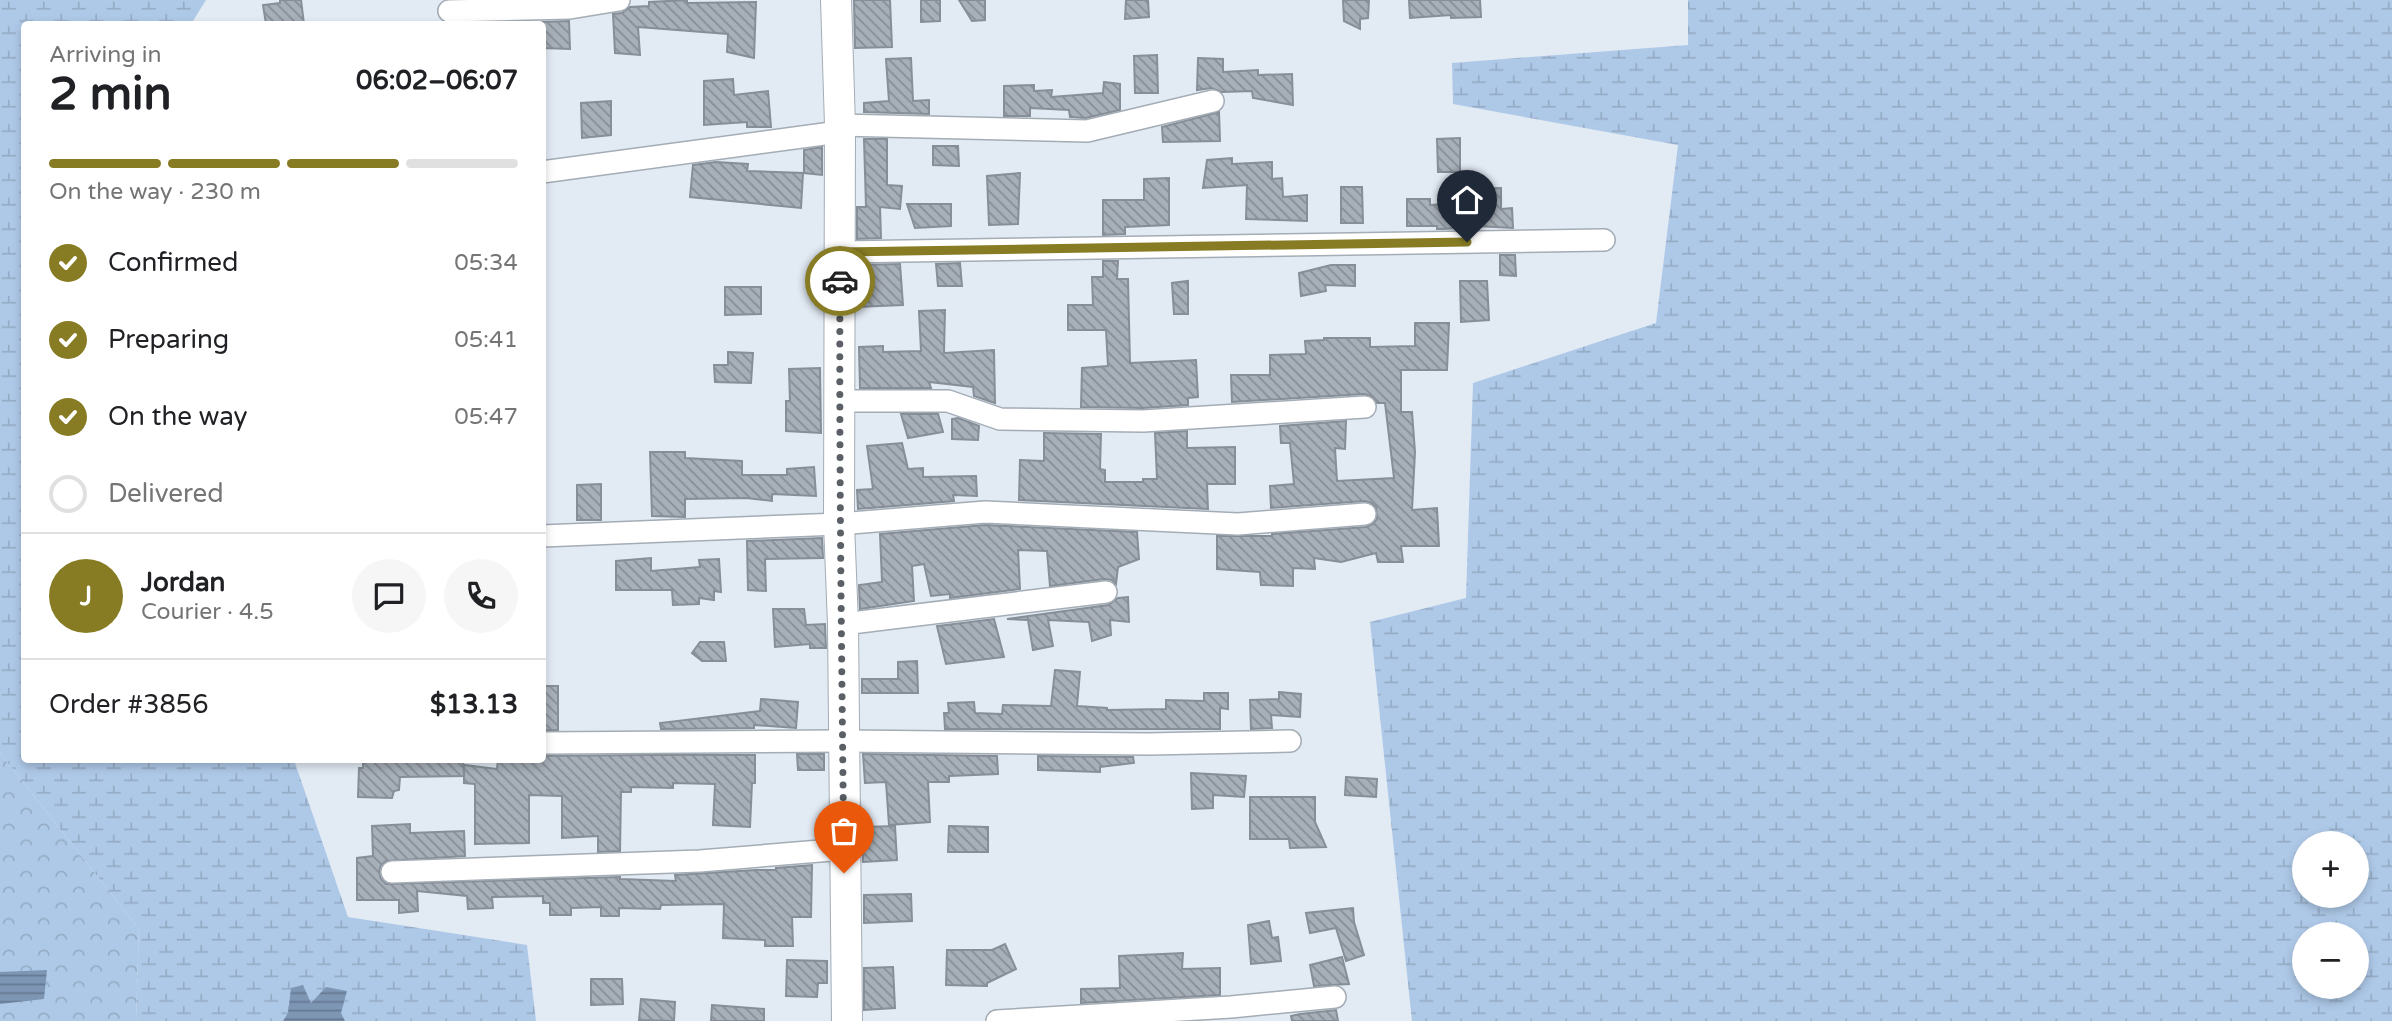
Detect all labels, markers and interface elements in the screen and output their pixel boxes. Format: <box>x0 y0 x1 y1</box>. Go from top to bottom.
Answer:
text: Arriving in <box>49 41 162 69</box>
text: 06:02–06:07 <box>356 65 518 96</box>
text: 2 min <box>49 67 172 122</box>
pin <box>1437 170 1497 242</box>
text: On the way · 230 m <box>49 178 261 206</box>
icon: home <box>1448 181 1486 219</box>
icon: check <box>49 244 87 282</box>
courier <box>805 246 875 316</box>
text: Confirmed <box>108 247 238 278</box>
text: 05:34 <box>454 249 518 277</box>
icon: car <box>821 262 859 300</box>
icon: check <box>49 321 87 359</box>
text: Preparing <box>108 324 229 355</box>
text: 05:41 <box>454 326 518 354</box>
icon: check <box>49 398 87 436</box>
text: On the way <box>108 401 248 432</box>
text: 05:47 <box>454 403 518 431</box>
text: Delivered <box>108 478 224 509</box>
button: chat <box>352 559 426 633</box>
button: phone <box>444 559 518 633</box>
text: Jordan <box>141 567 225 598</box>
text: J <box>80 581 92 612</box>
text: Courier · 4.5 <box>141 598 274 626</box>
text: Order #3856 <box>49 689 209 720</box>
text: $13.13 <box>430 689 518 720</box>
pin <box>814 801 874 873</box>
icon: bag <box>825 812 863 850</box>
map controls <box>2292 831 2369 999</box>
button: + <box>2292 831 2369 908</box>
button: − <box>2292 922 2369 999</box>

